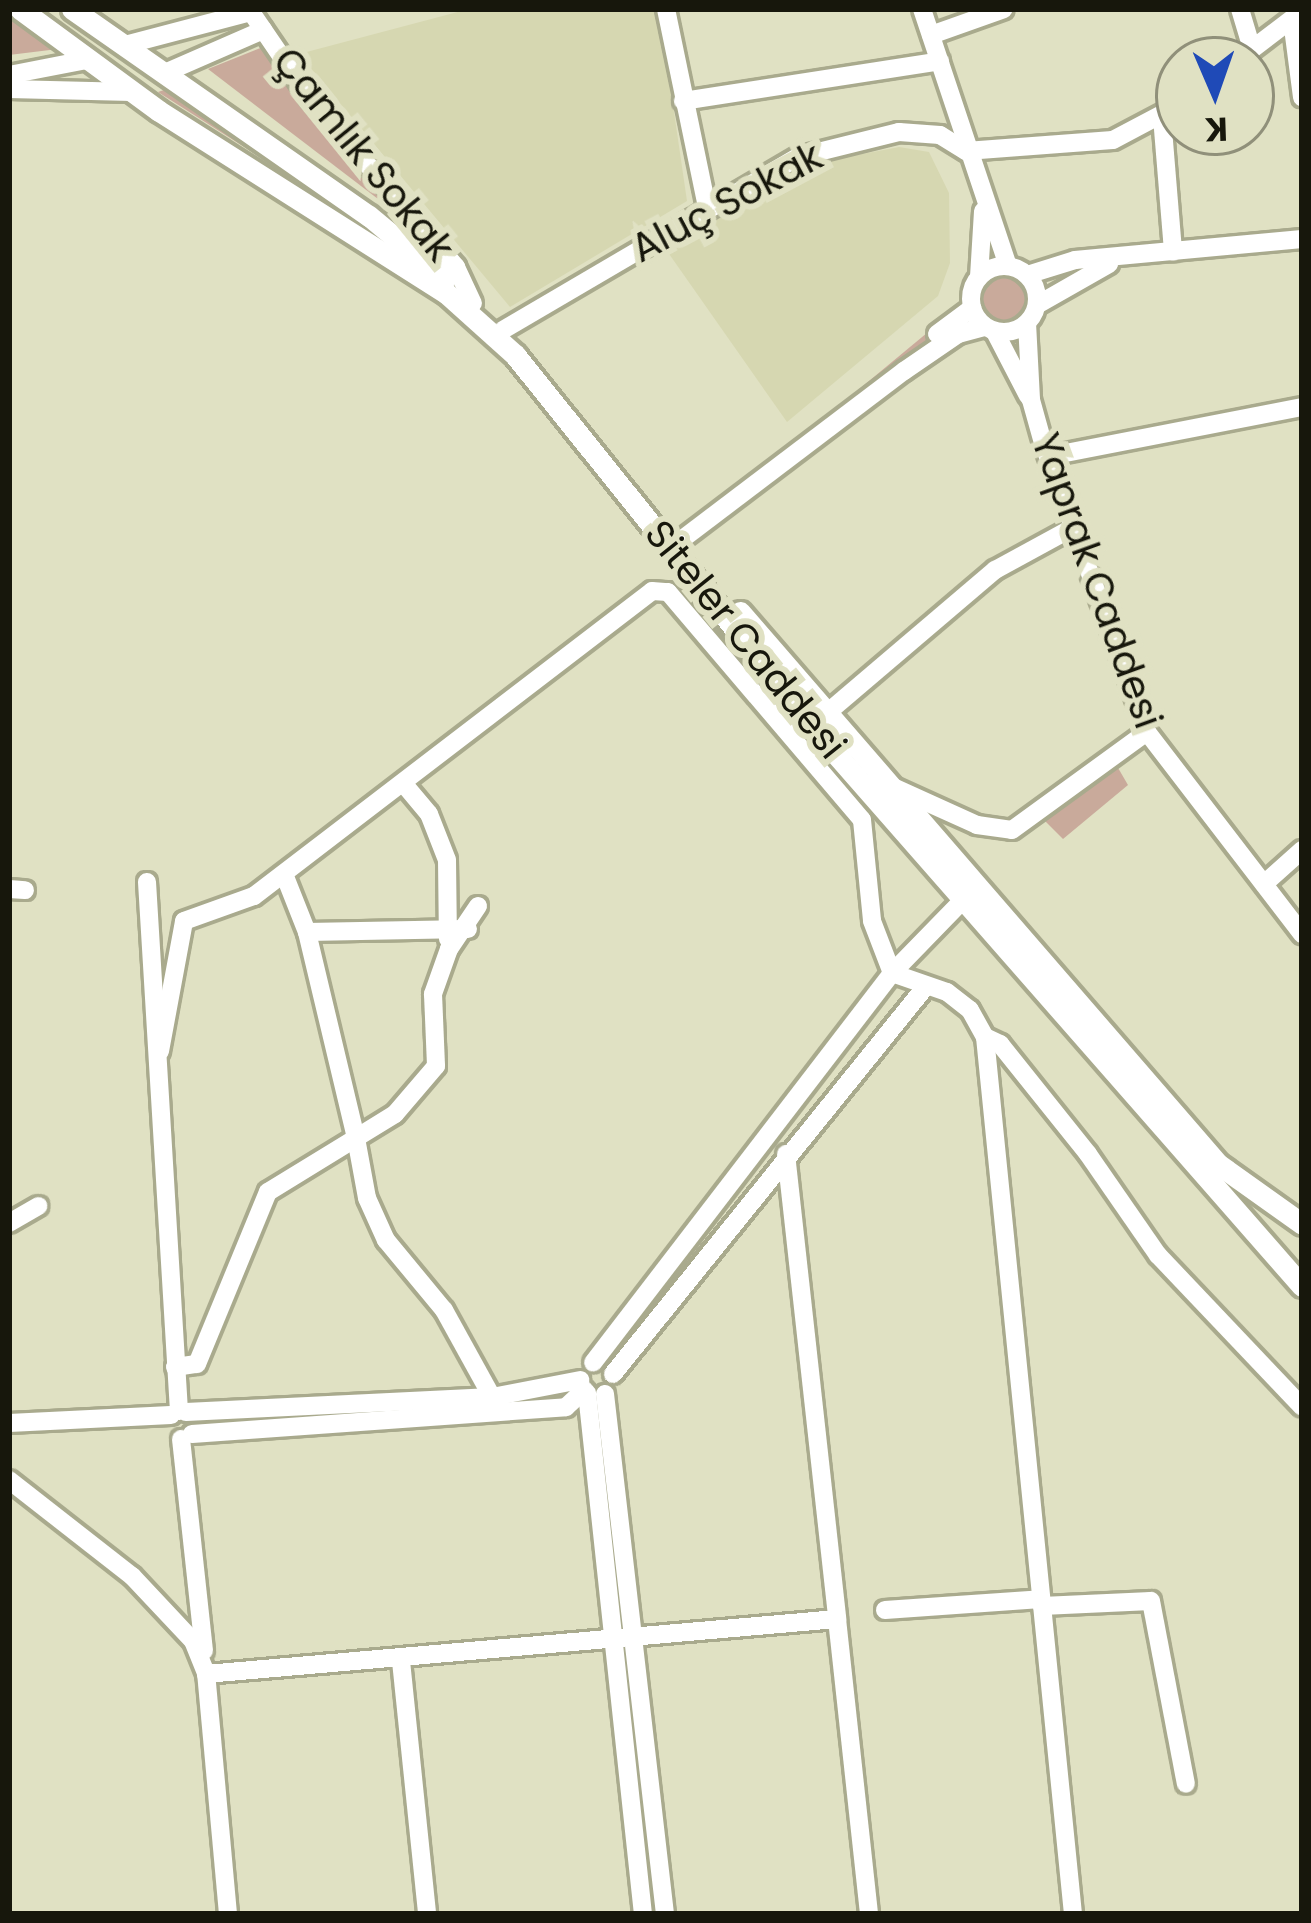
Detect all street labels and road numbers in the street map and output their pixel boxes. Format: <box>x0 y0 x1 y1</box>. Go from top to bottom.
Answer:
street label: Çamlık Sokak <box>263 39 463 271</box>
street label: Aluç Sokak <box>624 133 830 273</box>
street label: Yaprak Caddesi <box>1021 427 1171 735</box>
street label: Siteler Caddesi <box>635 511 855 769</box>

